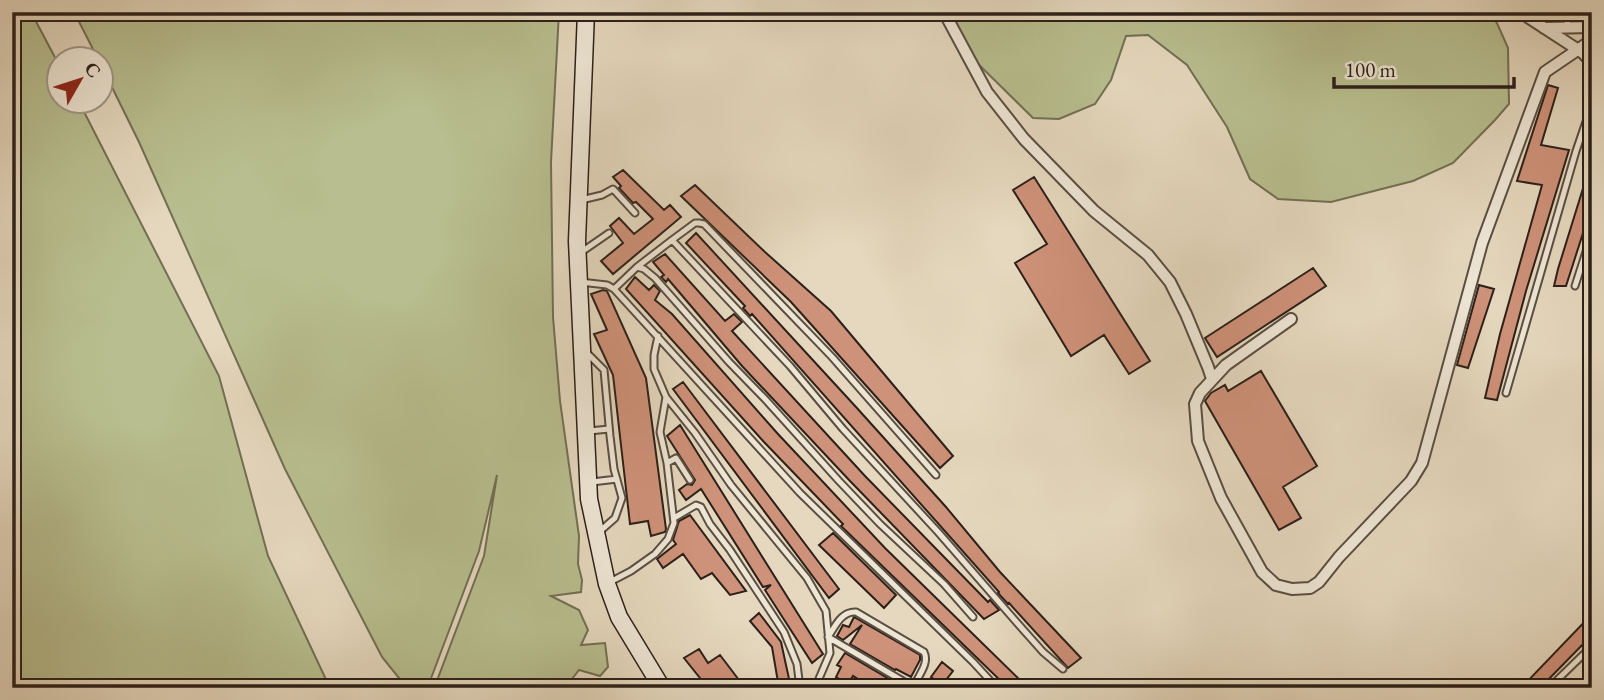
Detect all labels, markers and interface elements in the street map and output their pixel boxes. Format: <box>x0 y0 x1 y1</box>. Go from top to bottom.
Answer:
north arrow <box>46 46 116 116</box>
scale bar <box>1334 46 1515 90</box>
text: 100 m <box>1345 56 1396 83</box>
text: С <box>79 57 107 83</box>

